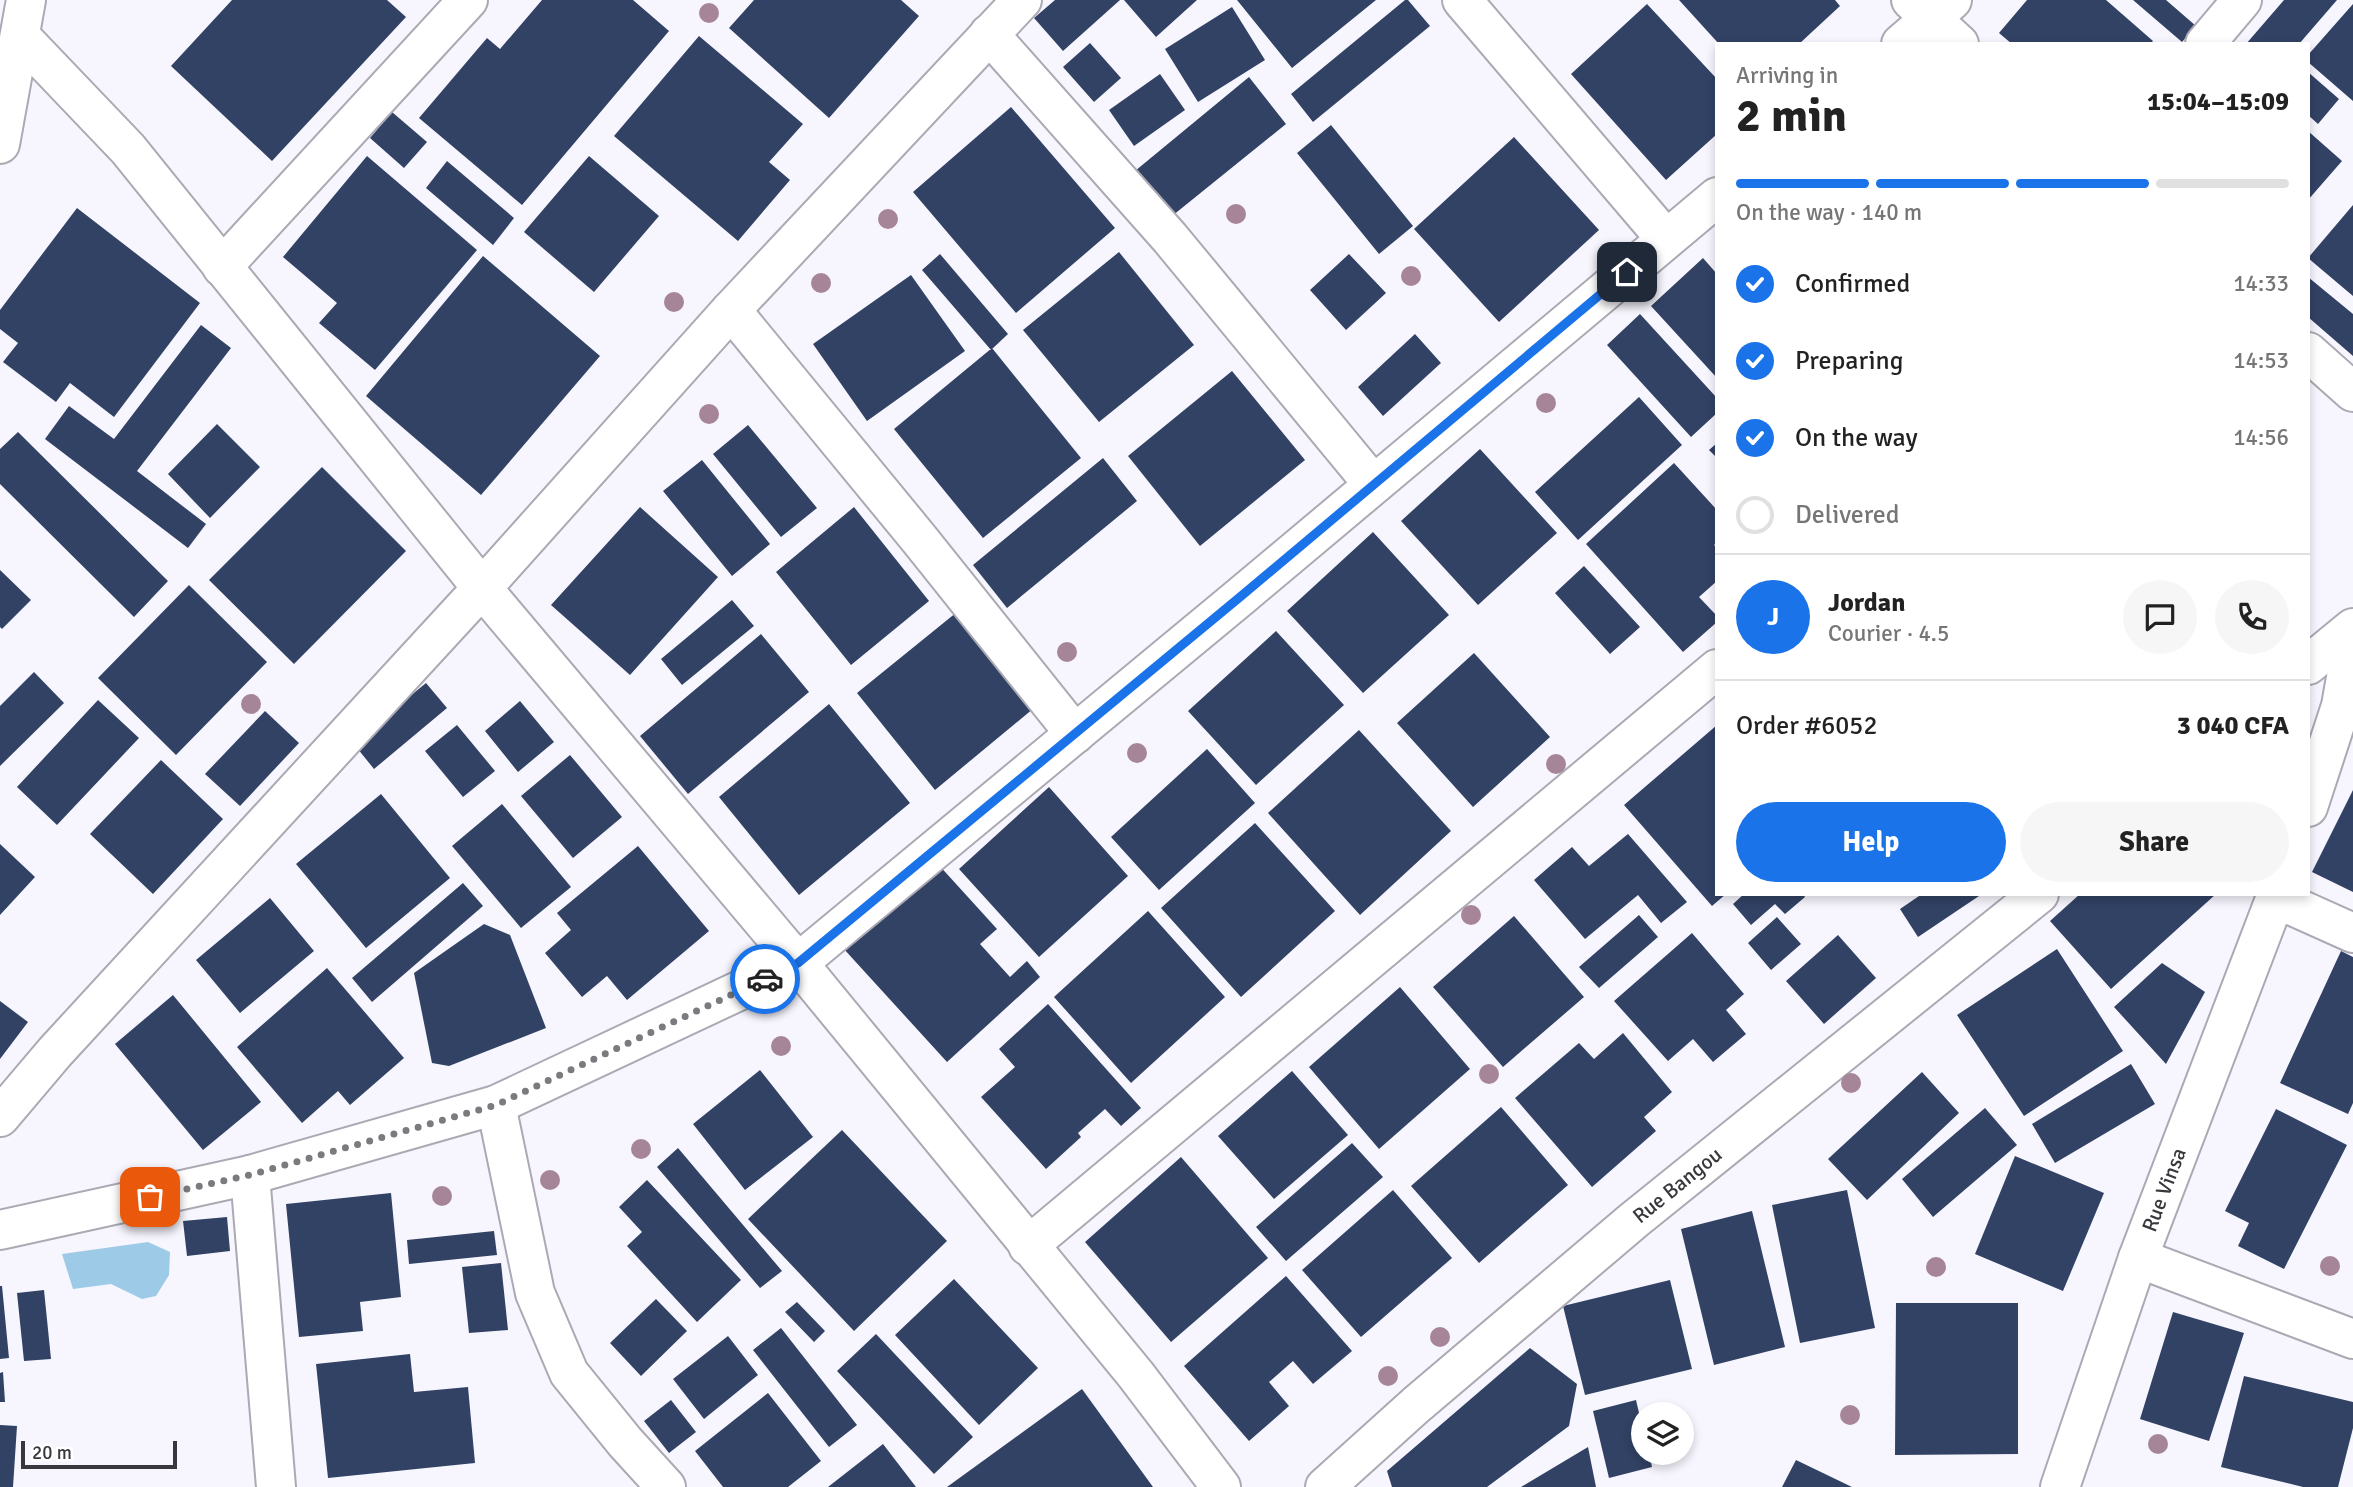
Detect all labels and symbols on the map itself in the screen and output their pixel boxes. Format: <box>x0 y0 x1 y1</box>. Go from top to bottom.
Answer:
pin <box>1597 242 1657 302</box>
courier <box>730 944 800 1014</box>
street label: Rue Bangou <box>1627 1141 1727 1229</box>
street label: Rue Vinsa <box>2136 1144 2192 1235</box>
pin <box>120 1167 180 1227</box>
scale bar <box>21 1438 177 1470</box>

